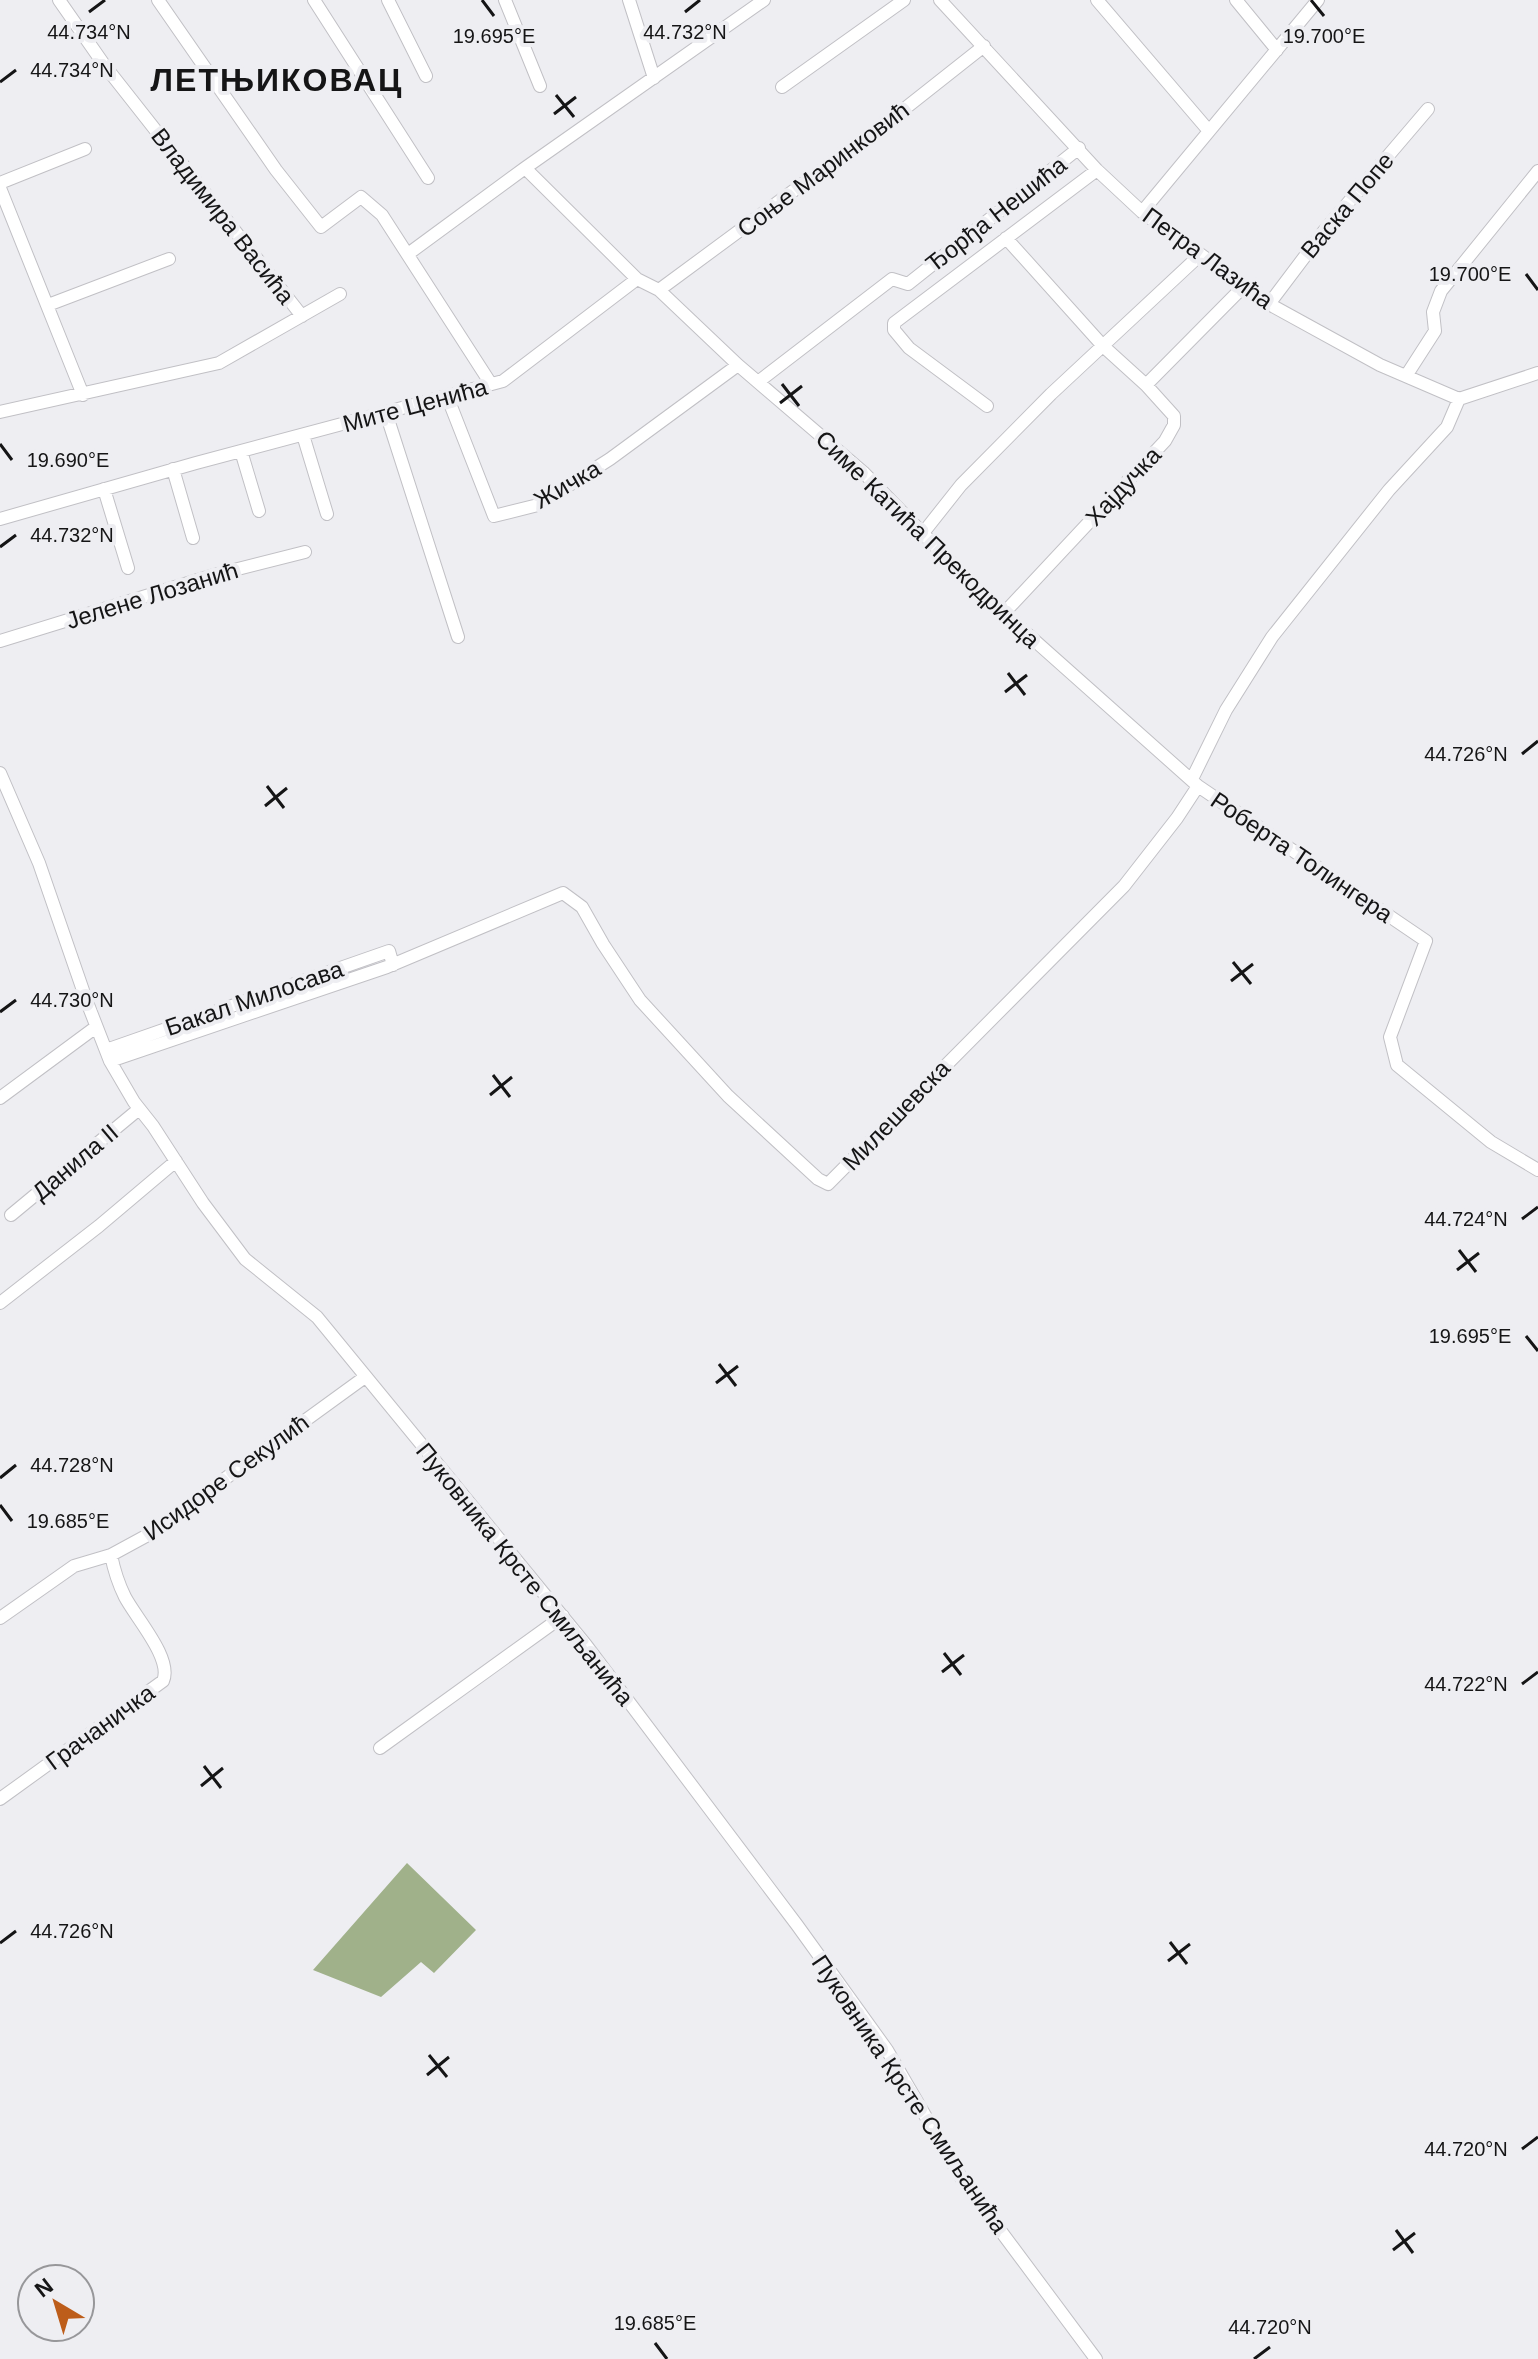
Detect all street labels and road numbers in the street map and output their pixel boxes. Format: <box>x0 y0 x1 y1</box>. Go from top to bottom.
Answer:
street label: Соње Маринковић <box>732 96 914 242</box>
street label: Владимира Васића <box>146 123 300 310</box>
street label: Васка Попе <box>1295 147 1399 263</box>
street label: Ђорђа Нешића <box>920 150 1072 277</box>
street label: Петра Лазића <box>1138 202 1279 315</box>
street label: Мите Ценића <box>340 373 491 437</box>
street label: Симе Катића Прекодринца <box>811 425 1046 654</box>
street label: Хајдучка <box>1080 441 1167 531</box>
street label: Жичка <box>529 454 606 514</box>
street label: Јелене Лозанић <box>63 556 241 634</box>
street label: Роберта Толингера <box>1206 786 1398 928</box>
street label: Бакал Милосава <box>162 955 347 1041</box>
street label: Милешевска <box>837 1054 956 1176</box>
street label: Данила II <box>27 1118 123 1206</box>
street label: Исидоре Секулић <box>138 1408 314 1546</box>
street label: Пуковника Крсте Смиљанића <box>411 1437 640 1711</box>
street label: Грачаничка <box>41 1678 160 1775</box>
street label: Пуковника Крсте Смиљанића <box>807 1950 1014 2239</box>

